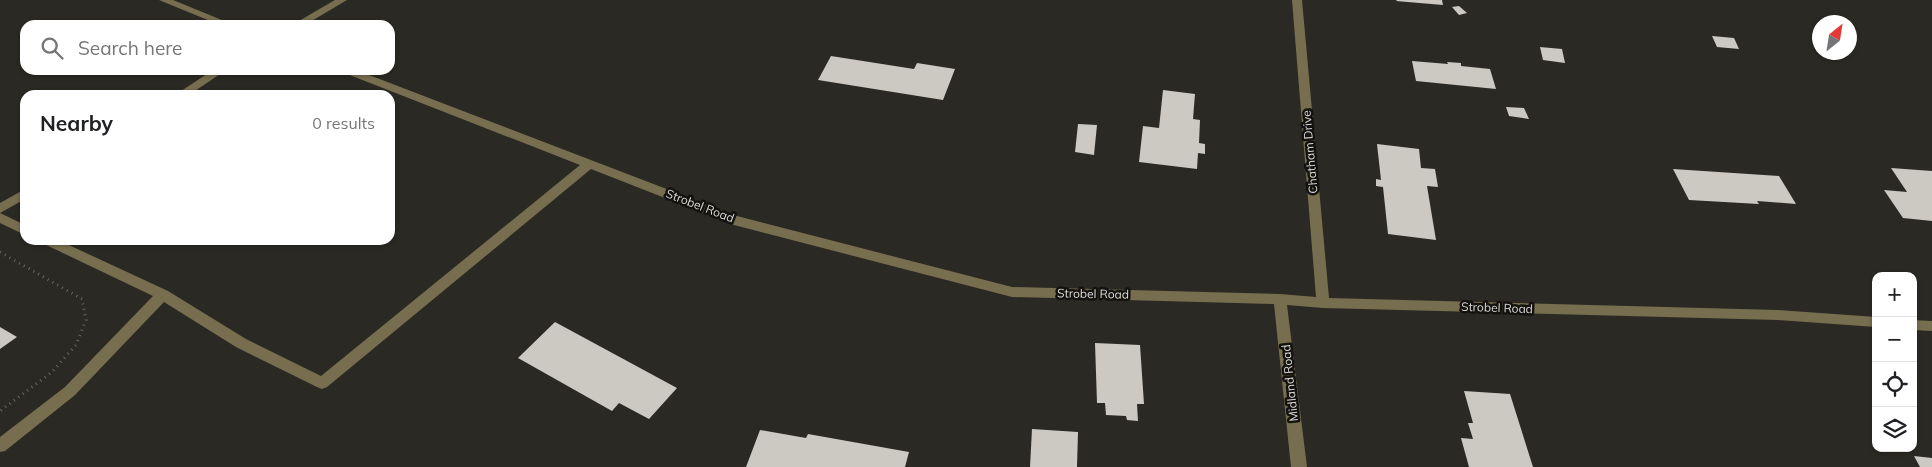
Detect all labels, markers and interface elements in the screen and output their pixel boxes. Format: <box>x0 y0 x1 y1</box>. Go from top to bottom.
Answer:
north arrow <box>1812 15 1857 60</box>
search box <box>20 20 395 75</box>
icon: search <box>38 34 66 62</box>
text: Search here <box>78 36 182 60</box>
text: Nearby <box>40 110 113 136</box>
street label: Chatham Drive <box>1298 110 1321 194</box>
text: 0 results <box>312 113 375 133</box>
street label: Strobel Road <box>664 186 736 225</box>
map controls <box>1872 272 1917 452</box>
button: + <box>1872 272 1917 317</box>
street label: Strobel Road <box>1057 285 1129 302</box>
street label: Strobel Road <box>1461 299 1533 316</box>
button: − <box>1872 317 1917 362</box>
street label: Midland Road <box>1278 344 1301 422</box>
button: locate <box>1872 362 1917 407</box>
button: layers <box>1872 407 1917 452</box>

